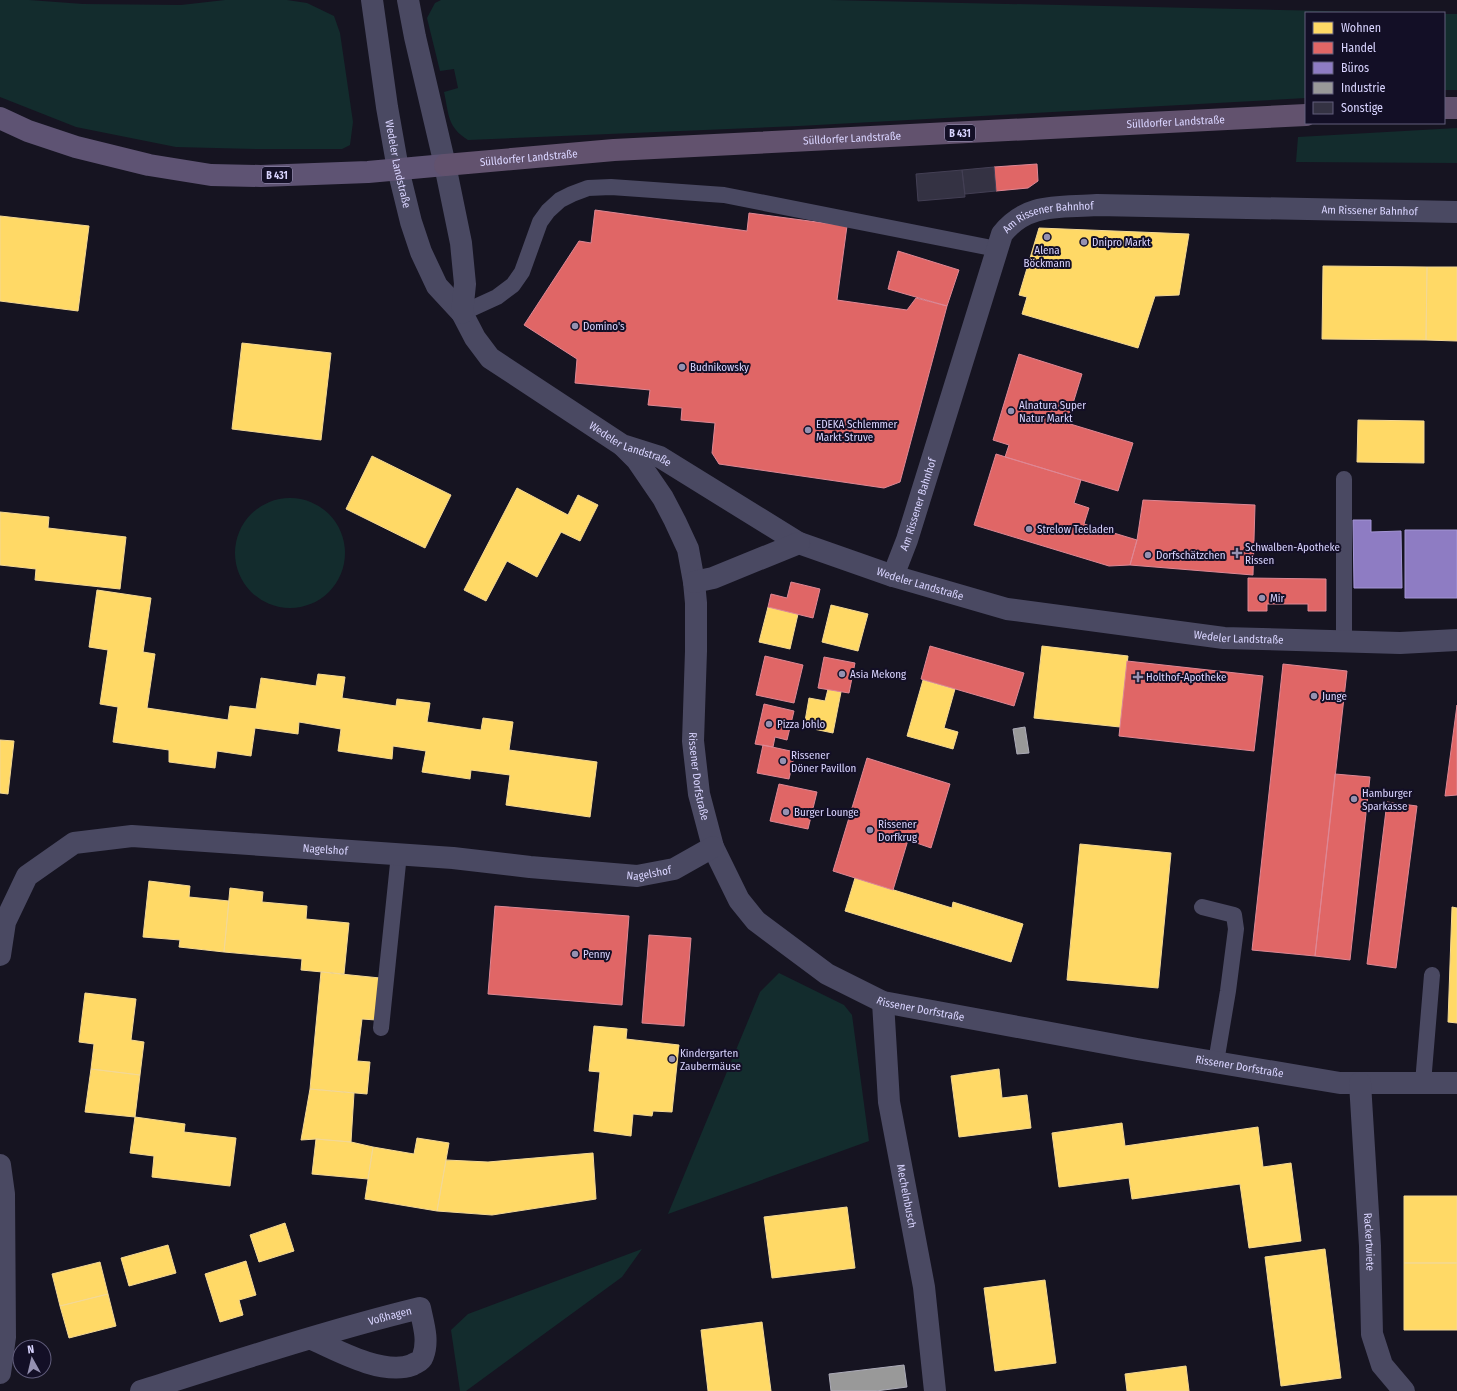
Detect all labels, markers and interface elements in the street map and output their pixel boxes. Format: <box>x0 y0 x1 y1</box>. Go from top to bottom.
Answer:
legend <box>1305 12 1445 124</box>
text: Wohnen <box>1341 21 1381 35</box>
text: Handel <box>1341 41 1376 55</box>
text: Büros <box>1341 61 1369 75</box>
text: Industrie <box>1341 81 1385 95</box>
text: Sonstige <box>1341 101 1383 115</box>
street label: Sülldorfer Landstraße <box>1126 113 1225 131</box>
street label: Wedeler Landstraße <box>382 119 413 210</box>
road number: B 431 <box>945 125 975 141</box>
street label: Sülldorfer Landstraße <box>803 129 901 147</box>
street label: Sülldorfer Landstraße <box>479 147 578 169</box>
road number: B 431 <box>262 167 292 183</box>
street label: Am Rissener Bahnhof <box>1000 199 1095 236</box>
street label: Am Rissener Bahnhof <box>1321 203 1418 218</box>
marker: Alena Böckmann <box>1042 232 1052 242</box>
place label: Dnipro Markt <box>1092 236 1151 249</box>
marker: Dnipro Markt <box>1079 237 1089 247</box>
place label: Alena Böckmann <box>1023 244 1071 270</box>
place label: Domino's <box>583 320 625 333</box>
marker: Domino's <box>570 321 580 331</box>
place label: Budnikowsky <box>690 361 749 374</box>
marker: Budnikowsky <box>677 362 687 372</box>
place label: Alnatura Super Natur Markt <box>1019 399 1086 425</box>
marker: Alnatura Super Natur Markt <box>1006 406 1016 416</box>
place label: EDEKA Schlemmer Markt Struve <box>816 418 897 444</box>
street label: Wedeler Landstraße <box>587 419 674 469</box>
marker: EDEKA Schlemmer Markt Struve <box>803 425 813 435</box>
street label: Am Rissener Bahnhof <box>898 456 939 552</box>
place label: Strelow Teeladen <box>1037 523 1114 536</box>
marker: Strelow Teeladen <box>1024 524 1034 534</box>
place label: Schwalben-Apotheke Rissen <box>1245 541 1340 567</box>
marker: Schwalben-Apotheke Rissen <box>1232 548 1242 558</box>
place label: Dorfschätzchen <box>1156 549 1226 562</box>
marker: Dorfschätzchen <box>1143 550 1153 560</box>
street label: Wedeler Landstraße <box>875 565 965 603</box>
place label: Mir <box>1270 592 1285 605</box>
marker: Mir <box>1257 593 1267 603</box>
street label: Wedeler Landstraße <box>1193 628 1284 647</box>
place label: Asia Mekong <box>850 668 907 681</box>
marker: Asia Mekong <box>837 669 847 679</box>
place label: Holthof-Apotheke <box>1146 671 1226 684</box>
marker: Holthof-Apotheke <box>1133 672 1143 682</box>
place label: Junge <box>1322 690 1347 703</box>
marker: Junge <box>1309 691 1319 701</box>
place label: Pizza Johlo <box>777 718 825 731</box>
marker: Pizza Johlo <box>764 719 774 729</box>
street label: Rissener Dorfstraße <box>686 732 712 822</box>
place label: Rissener Döner Pavillon <box>791 749 856 775</box>
marker: Rissener Döner Pavillon <box>778 756 788 766</box>
place label: Hamburger Sparkasse <box>1362 787 1412 813</box>
marker: Hamburger Sparkasse <box>1349 794 1359 804</box>
place label: Burger Lounge <box>794 806 859 819</box>
marker: Burger Lounge <box>781 807 791 817</box>
place label: Rissener Dorfkrug <box>878 818 918 844</box>
marker: Rissener Dorfkrug <box>865 825 875 835</box>
street label: Nagelshof <box>302 842 349 858</box>
street label: Nagelshof <box>626 864 673 883</box>
place label: Penny <box>583 948 610 961</box>
marker: Penny <box>570 949 580 959</box>
street label: Rissener Dorfstraße <box>874 994 966 1024</box>
place label: Kindergarten Zaubermäuse <box>680 1047 741 1073</box>
street label: Rissener Dorfstraße <box>1194 1053 1284 1080</box>
marker: Kindergarten Zaubermäuse <box>667 1054 677 1064</box>
street label: Mechelnbusch <box>894 1163 919 1229</box>
street label: Rackertwiete <box>1361 1212 1377 1271</box>
street label: Voßhagen <box>367 1304 413 1328</box>
north arrow <box>12 1339 52 1379</box>
text: N <box>27 1343 35 1356</box>

